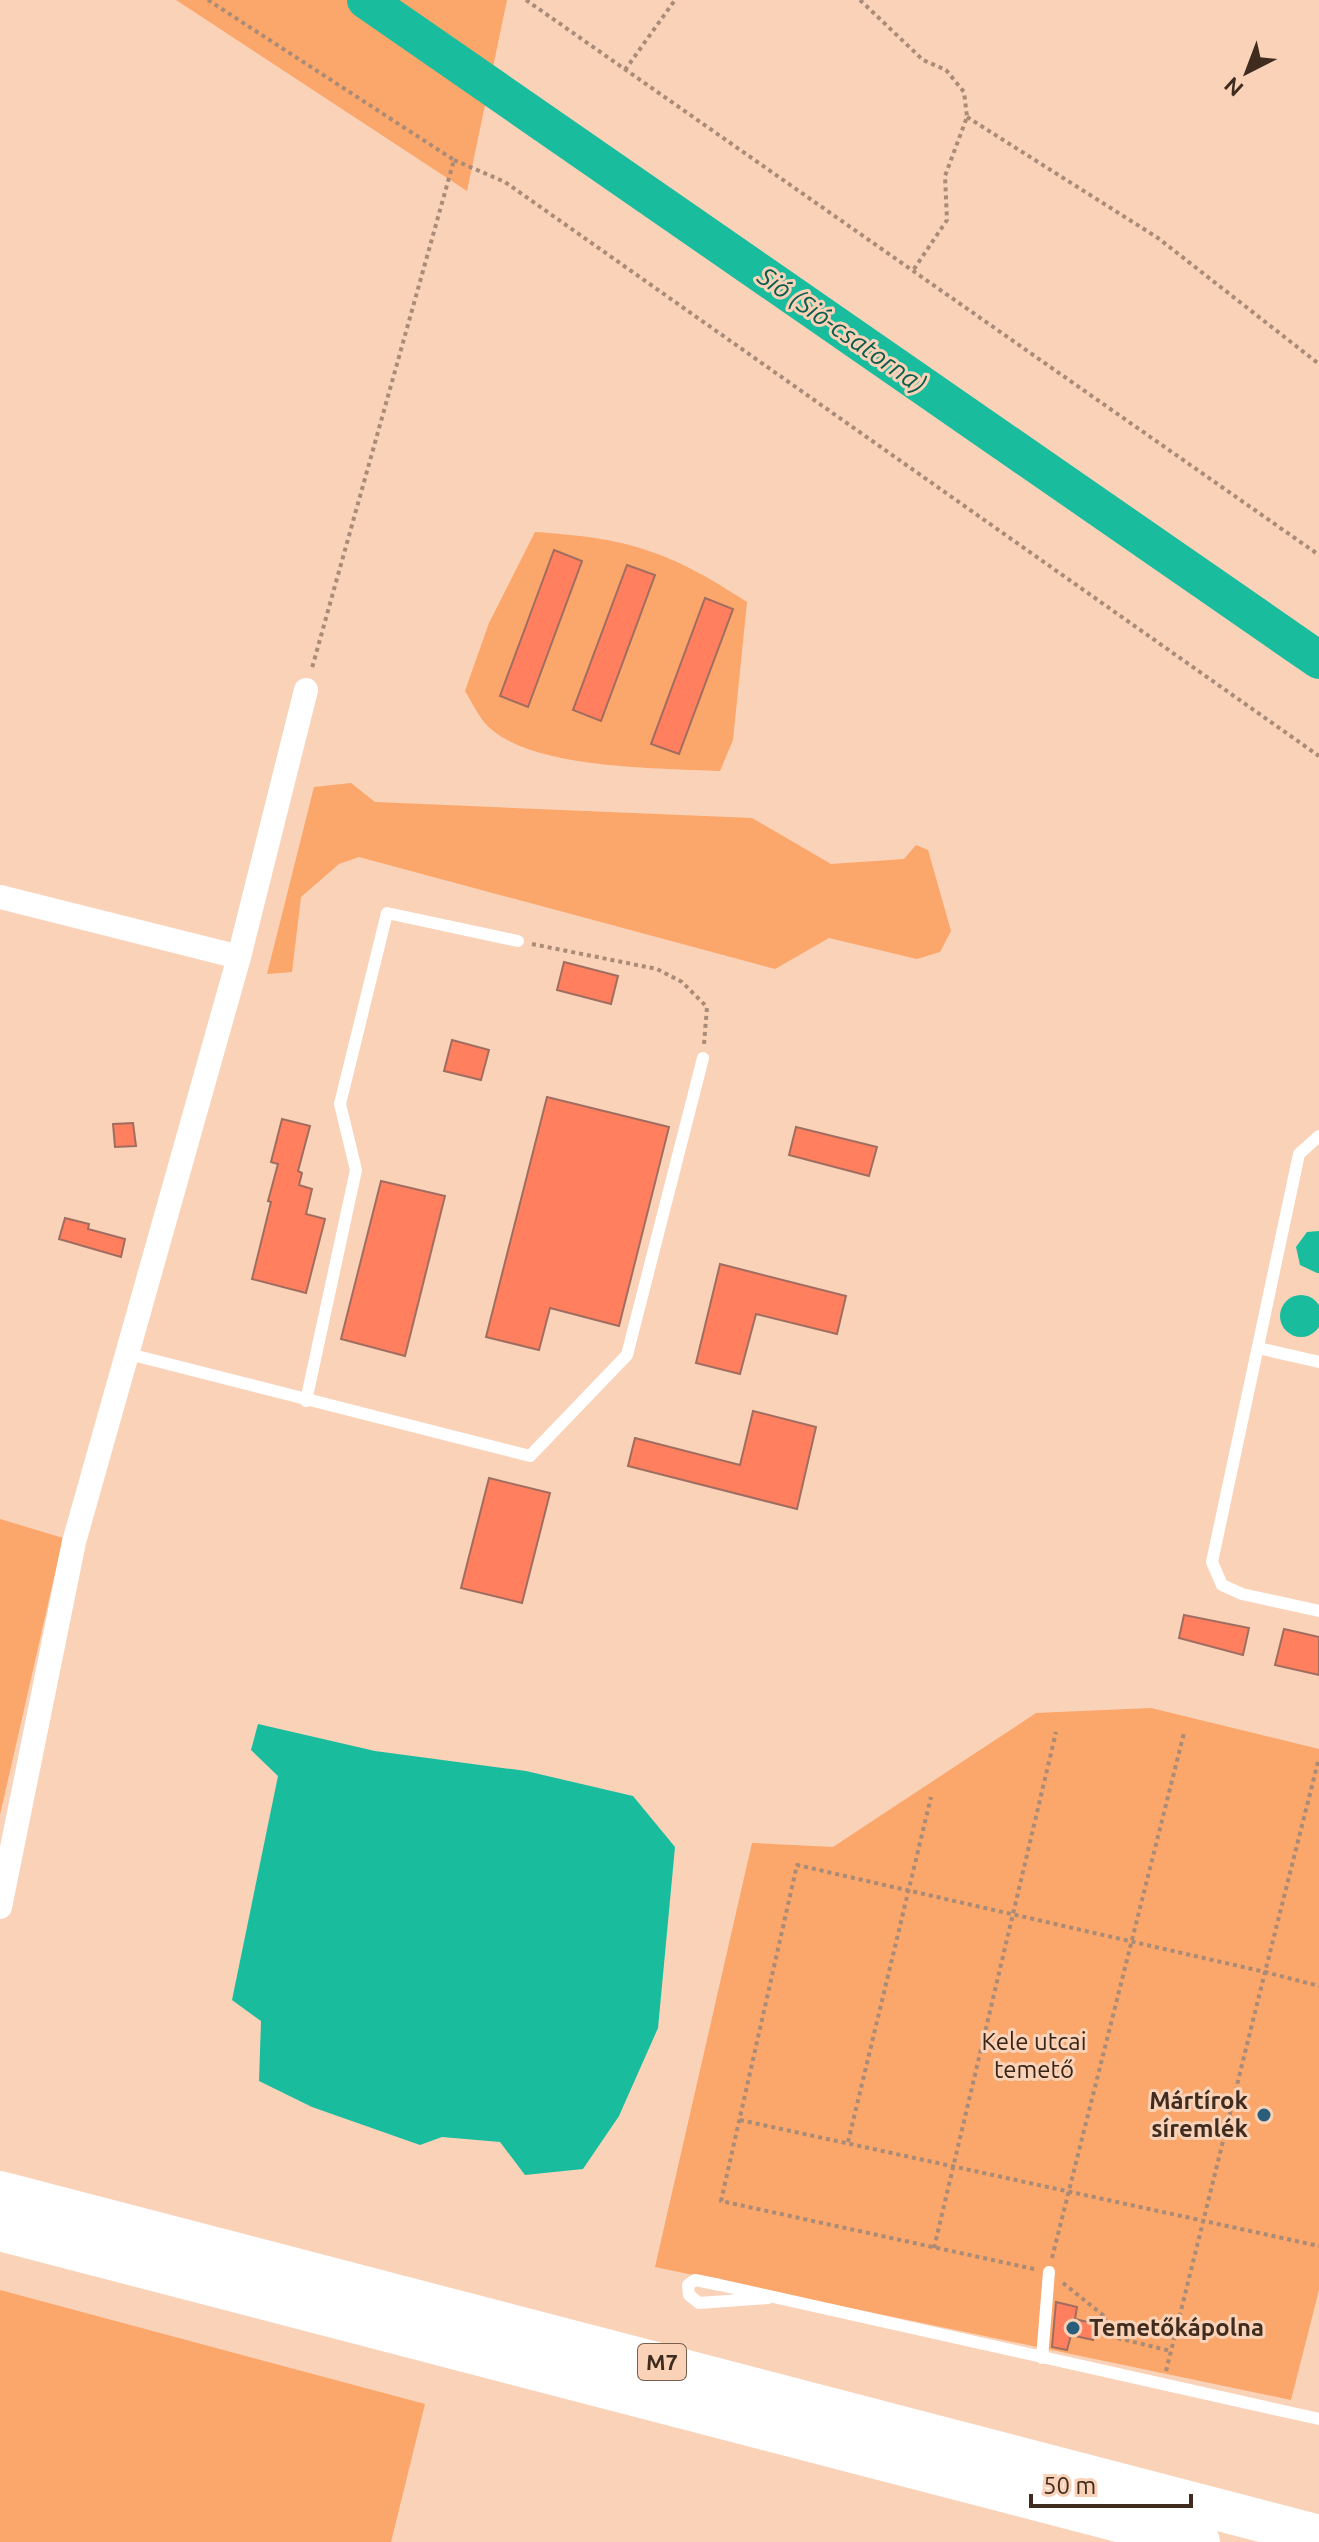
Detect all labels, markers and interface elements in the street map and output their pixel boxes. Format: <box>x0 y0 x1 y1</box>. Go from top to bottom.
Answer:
north arrow <box>1207 32 1287 112</box>
text: N <box>1219 72 1248 102</box>
water label: Sió (Sió-csatorna) <box>752 260 932 398</box>
park label: Kele utcai temető <box>982 2028 1086 2083</box>
place label: Mártírok síremlék <box>1149 2087 1249 2142</box>
marker: Mártírok síremlék <box>1255 2106 1273 2124</box>
place label: Temetőkápolna <box>1089 2314 1264 2341</box>
marker: Temetőkápolna <box>1064 2319 1082 2337</box>
road number: M7 <box>638 2344 686 2380</box>
scale bar <box>1031 2458 1191 2508</box>
text: 50 m <box>1043 2472 1096 2499</box>

